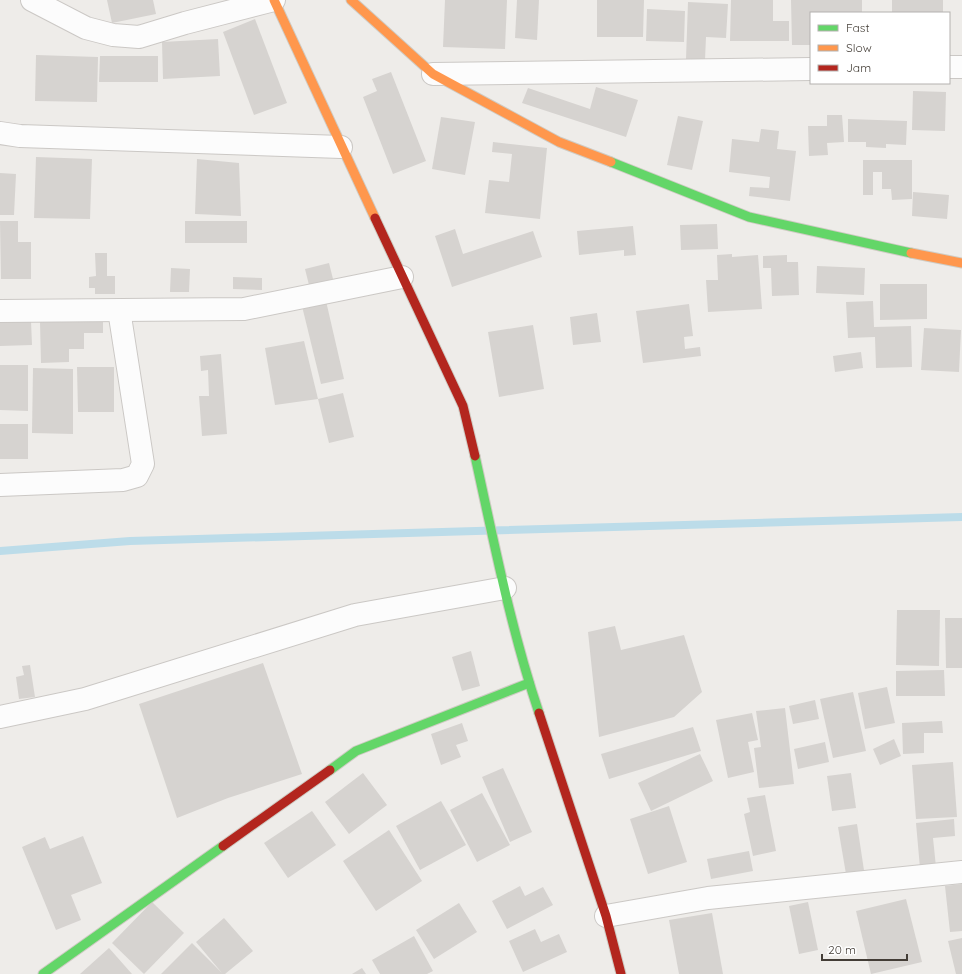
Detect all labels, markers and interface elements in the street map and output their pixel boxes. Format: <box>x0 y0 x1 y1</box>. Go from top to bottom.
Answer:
legend <box>810 12 950 84</box>
text: Fast <box>846 20 870 35</box>
text: Slow <box>846 40 872 55</box>
text: Jam <box>846 60 871 75</box>
scale bar <box>822 936 907 962</box>
text: 20 m <box>828 942 856 957</box>

